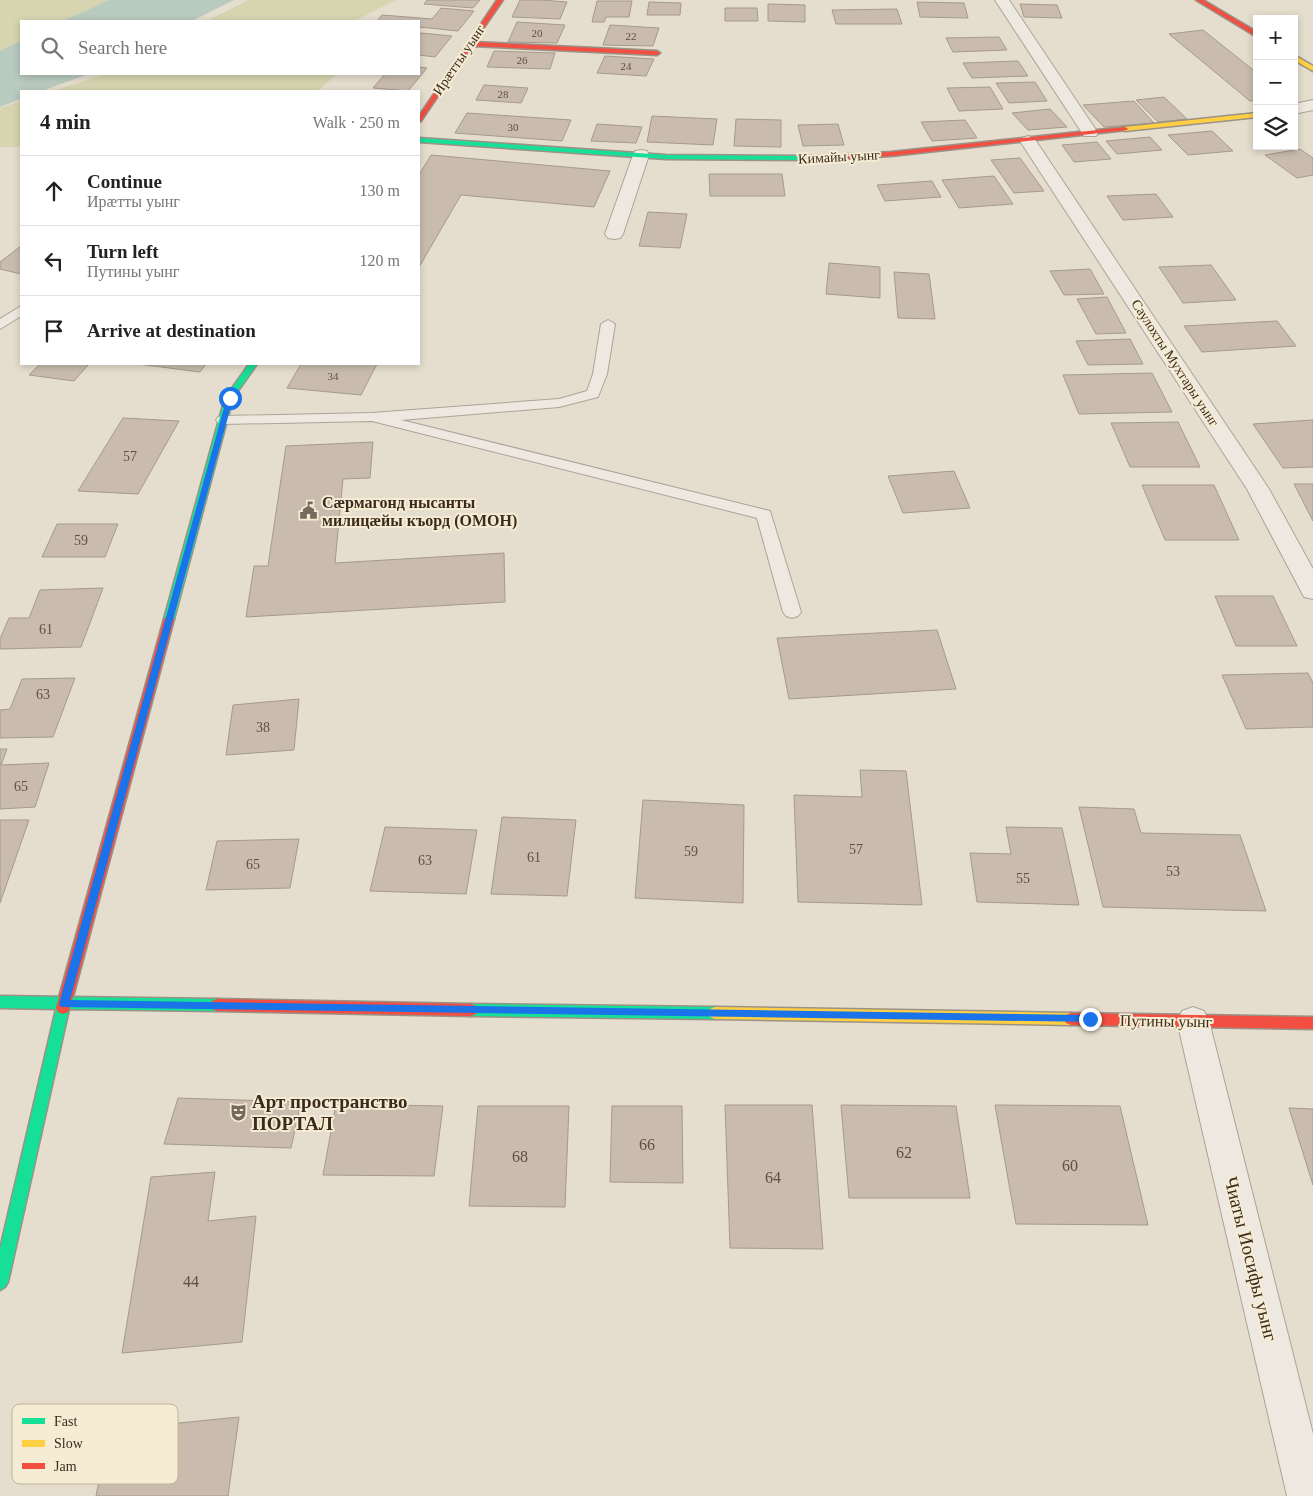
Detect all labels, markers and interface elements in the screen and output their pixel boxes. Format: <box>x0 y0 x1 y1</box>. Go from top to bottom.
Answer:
map controls <box>1253 15 1298 150</box>
button: + <box>1253 15 1298 60</box>
search box <box>20 20 420 75</box>
street label: Ирæтты уынг <box>430 22 488 98</box>
house number: 20 <box>532 27 543 39</box>
house number: 22 <box>626 30 637 42</box>
icon: search <box>38 34 66 62</box>
text: Search here <box>78 37 167 58</box>
house number: 26 <box>517 54 528 66</box>
house number: 24 <box>621 60 632 72</box>
button: − <box>1253 60 1298 105</box>
house number: 28 <box>498 88 509 100</box>
button: layers <box>1253 105 1298 150</box>
text: 4 min <box>40 110 91 134</box>
text: Walk · 250 m <box>313 114 400 131</box>
house number: 30 <box>508 121 519 133</box>
street label: Кимайы уынг <box>798 147 881 167</box>
text: Continue <box>87 171 162 192</box>
icon: ahead <box>40 177 68 205</box>
text: 130 m <box>360 182 400 199</box>
text: Ирæтты уынг <box>87 193 180 210</box>
text: Turn left <box>87 241 159 262</box>
icon: left <box>40 247 68 275</box>
text: 120 m <box>360 252 400 269</box>
text: Путины уынг <box>87 263 179 280</box>
street label: Саулохты Мухтары уынг <box>1128 297 1222 430</box>
icon: arrive <box>40 317 68 345</box>
text: Arrive at destination <box>87 320 256 341</box>
house number: 34 <box>328 370 339 382</box>
route start <box>219 387 242 410</box>
house number: 57 <box>123 449 137 464</box>
place label: Сæрмагонд нысанты милицæйы къорд (ОМОН) <box>322 494 517 530</box>
public building icon: Сæрмагонд нысанты милицæйы къорд (ОМОН) <box>298 501 318 521</box>
house number: 59 <box>74 533 88 548</box>
house number: 61 <box>39 622 53 637</box>
house number: 63 <box>36 687 50 702</box>
house number: 38 <box>256 720 270 735</box>
house number: 65 <box>14 779 28 794</box>
house number: 57 <box>849 842 863 857</box>
house number: 59 <box>684 844 698 859</box>
house number: 61 <box>527 850 541 865</box>
house number: 63 <box>418 853 432 868</box>
house number: 65 <box>246 857 260 872</box>
house number: 53 <box>1166 864 1180 879</box>
house number: 55 <box>1016 871 1030 886</box>
route end <box>1079 1008 1102 1031</box>
street label: Путины уынг <box>1120 1012 1213 1031</box>
place label: Арт пространство ПОРТАЛ <box>252 1091 408 1134</box>
theatre icon: Арт пространство ПОРТАЛ <box>228 1102 248 1122</box>
house number: 66 <box>639 1136 655 1153</box>
house number: 62 <box>896 1144 912 1161</box>
house number: 68 <box>512 1148 528 1165</box>
house number: 60 <box>1062 1157 1078 1174</box>
house number: 64 <box>765 1169 781 1186</box>
street label: Чиаты Иосифы уынг <box>1220 1175 1282 1344</box>
house number: 44 <box>183 1273 199 1290</box>
legend <box>12 1404 178 1484</box>
text: Fast <box>54 1414 77 1429</box>
text: Slow <box>54 1436 84 1451</box>
text: Jam <box>54 1459 77 1474</box>

